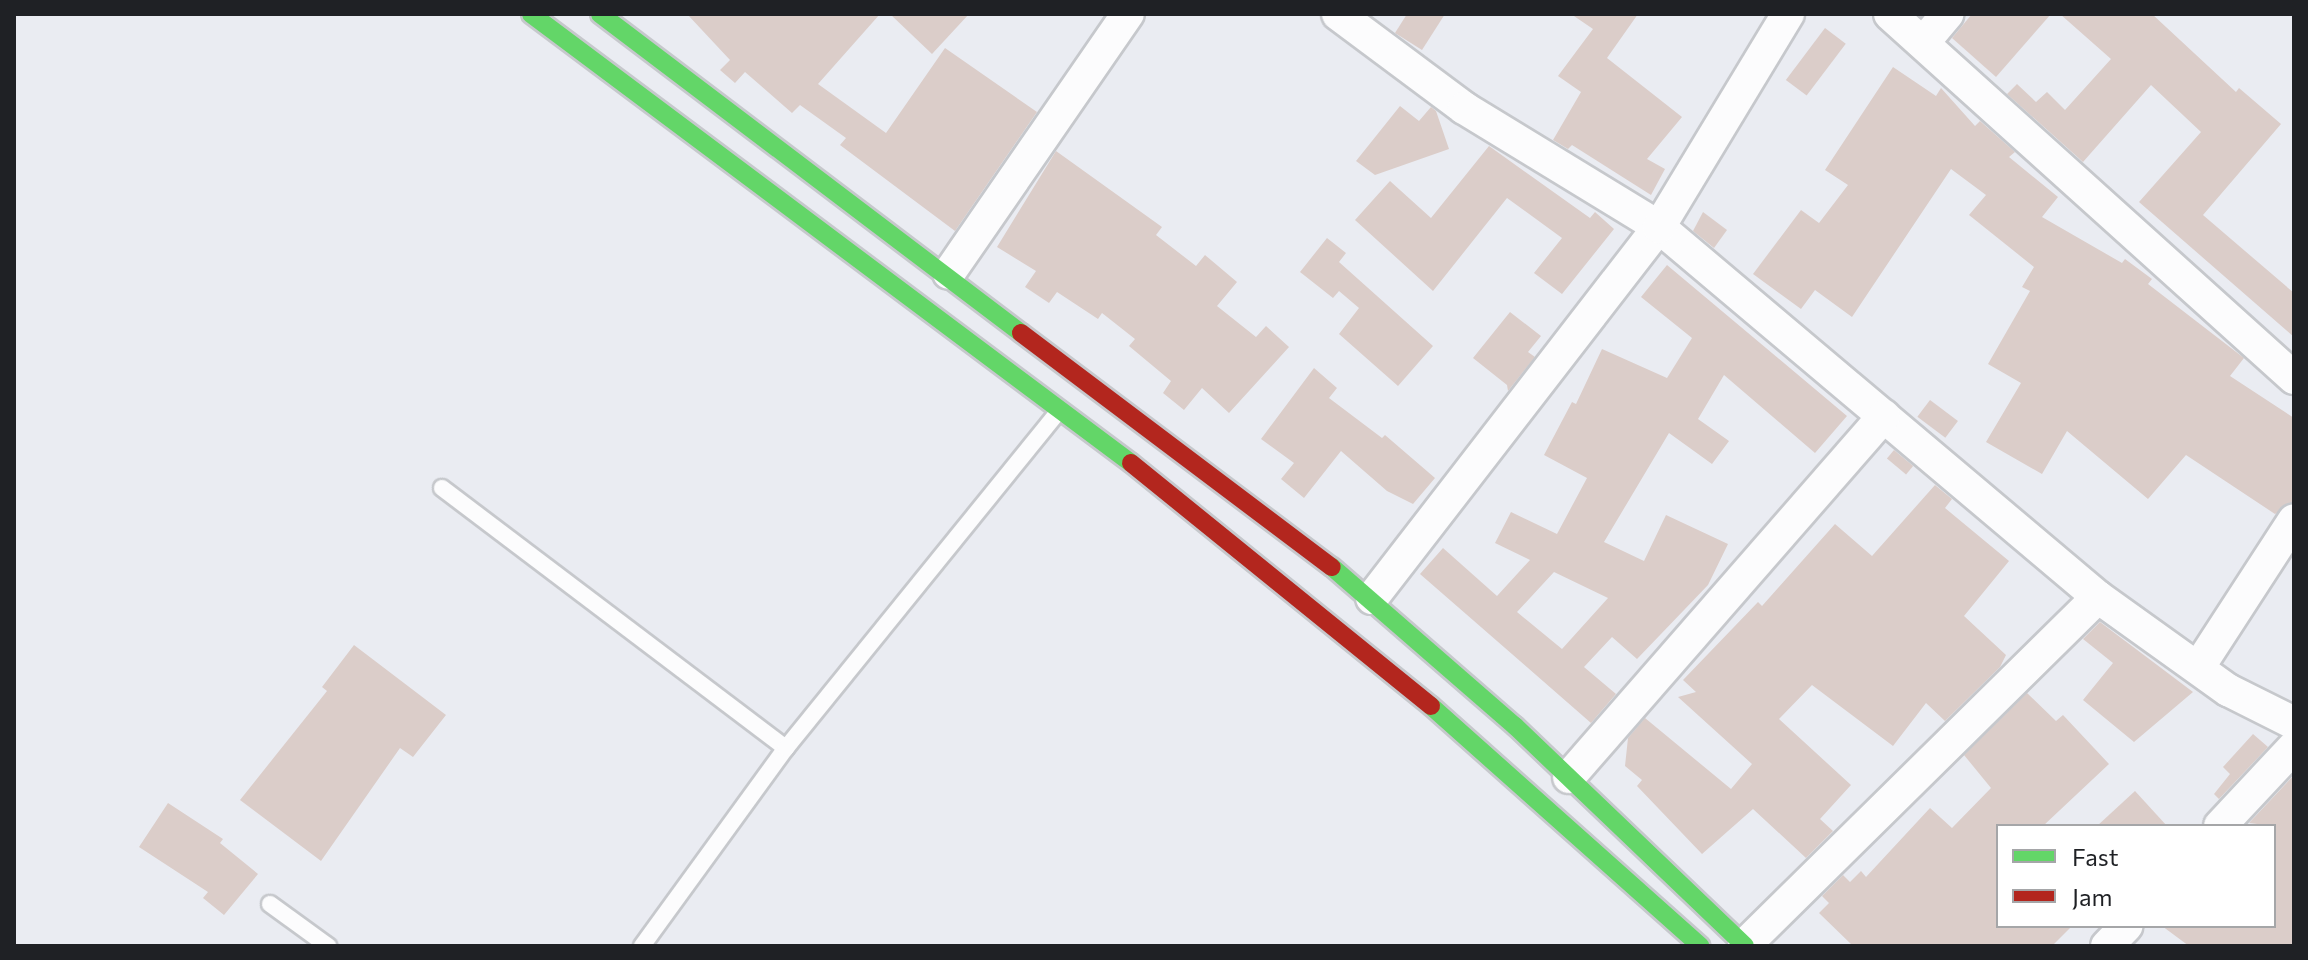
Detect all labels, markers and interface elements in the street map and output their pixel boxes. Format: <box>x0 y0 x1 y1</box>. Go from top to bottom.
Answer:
legend <box>1996 824 2276 928</box>
text: Fast <box>2072 842 2119 871</box>
text: Jam <box>2072 882 2112 911</box>

